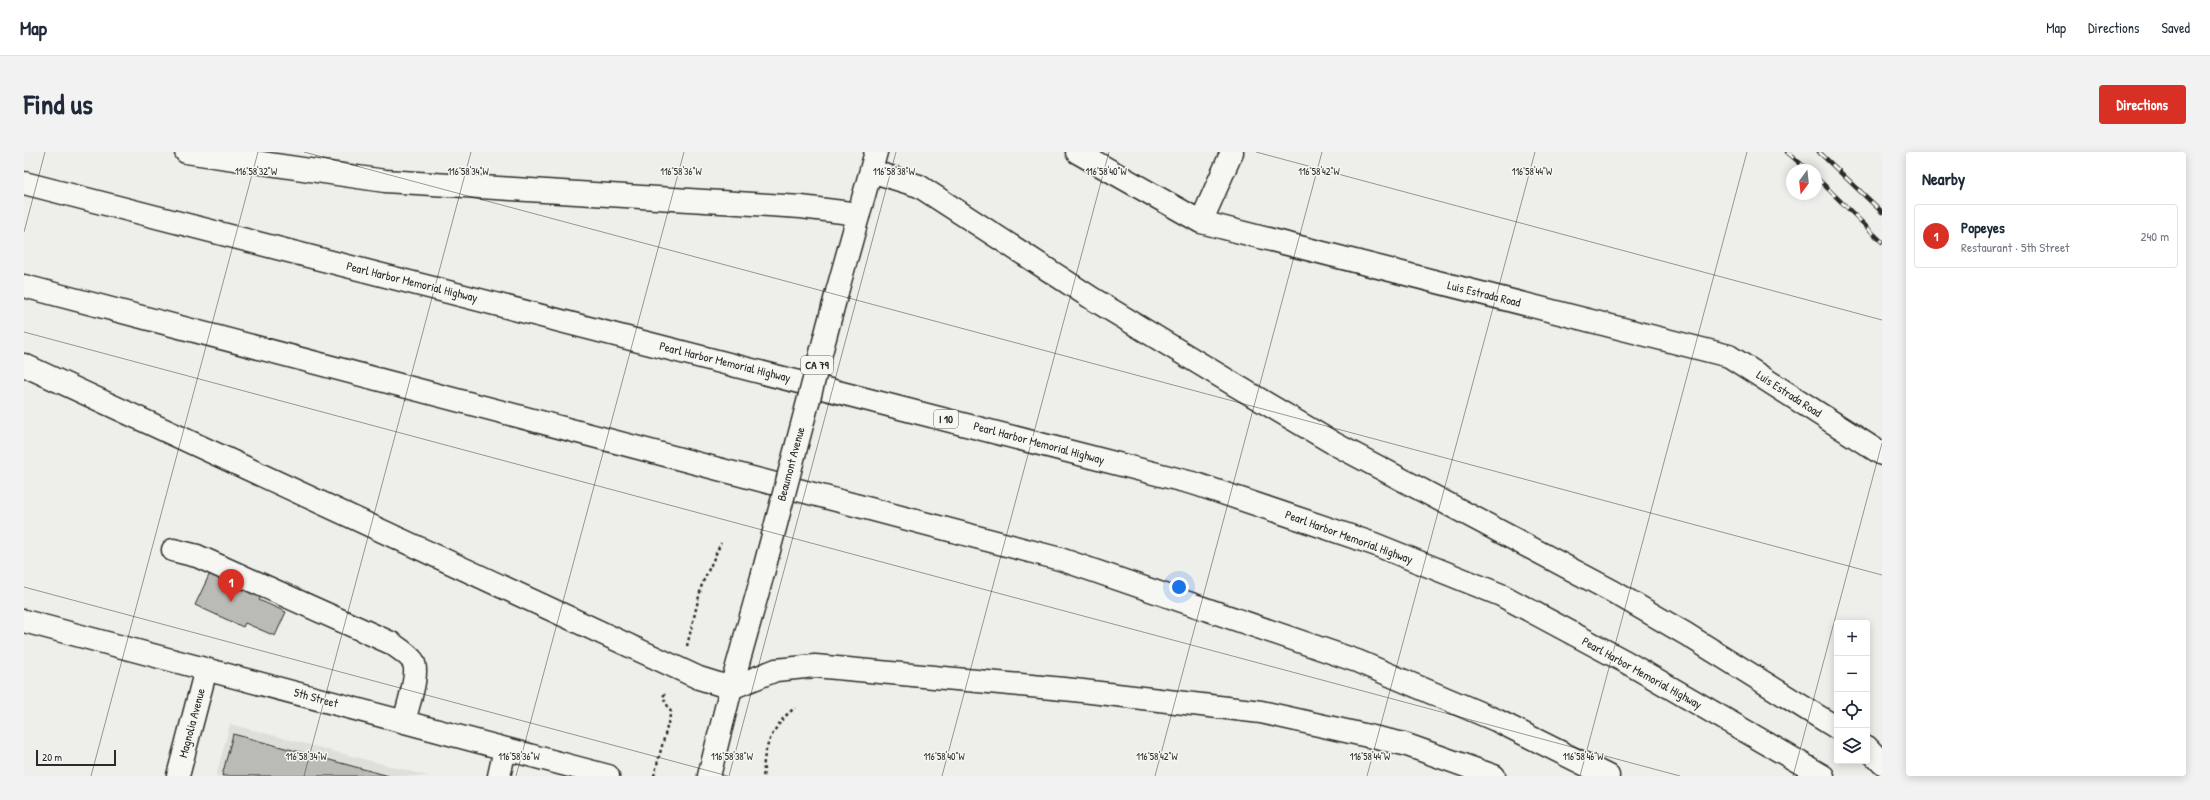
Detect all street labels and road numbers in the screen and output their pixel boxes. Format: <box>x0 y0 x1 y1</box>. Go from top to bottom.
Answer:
street label: Pearl Harbor Memorial Highway <box>345 257 480 306</box>
street label: Luis Estrada Road <box>1446 276 1523 311</box>
street label: Pearl Harbor Memorial Highway <box>658 337 793 386</box>
road number: CA 79 <box>801 356 833 374</box>
street label: Luis Estrada Road <box>1753 366 1825 421</box>
road number: I 10 <box>934 410 958 428</box>
street label: Pearl Harbor Memorial Highway <box>972 417 1106 468</box>
street label: Beaumont Avenue <box>772 425 809 503</box>
street label: Pearl Harbor Memorial Highway <box>1283 505 1415 568</box>
street label: Pearl Harbor Memorial Highway <box>1579 632 1705 713</box>
street label: 5th Street <box>292 683 341 712</box>
street label: Magnolia Avenue <box>174 686 209 759</box>

